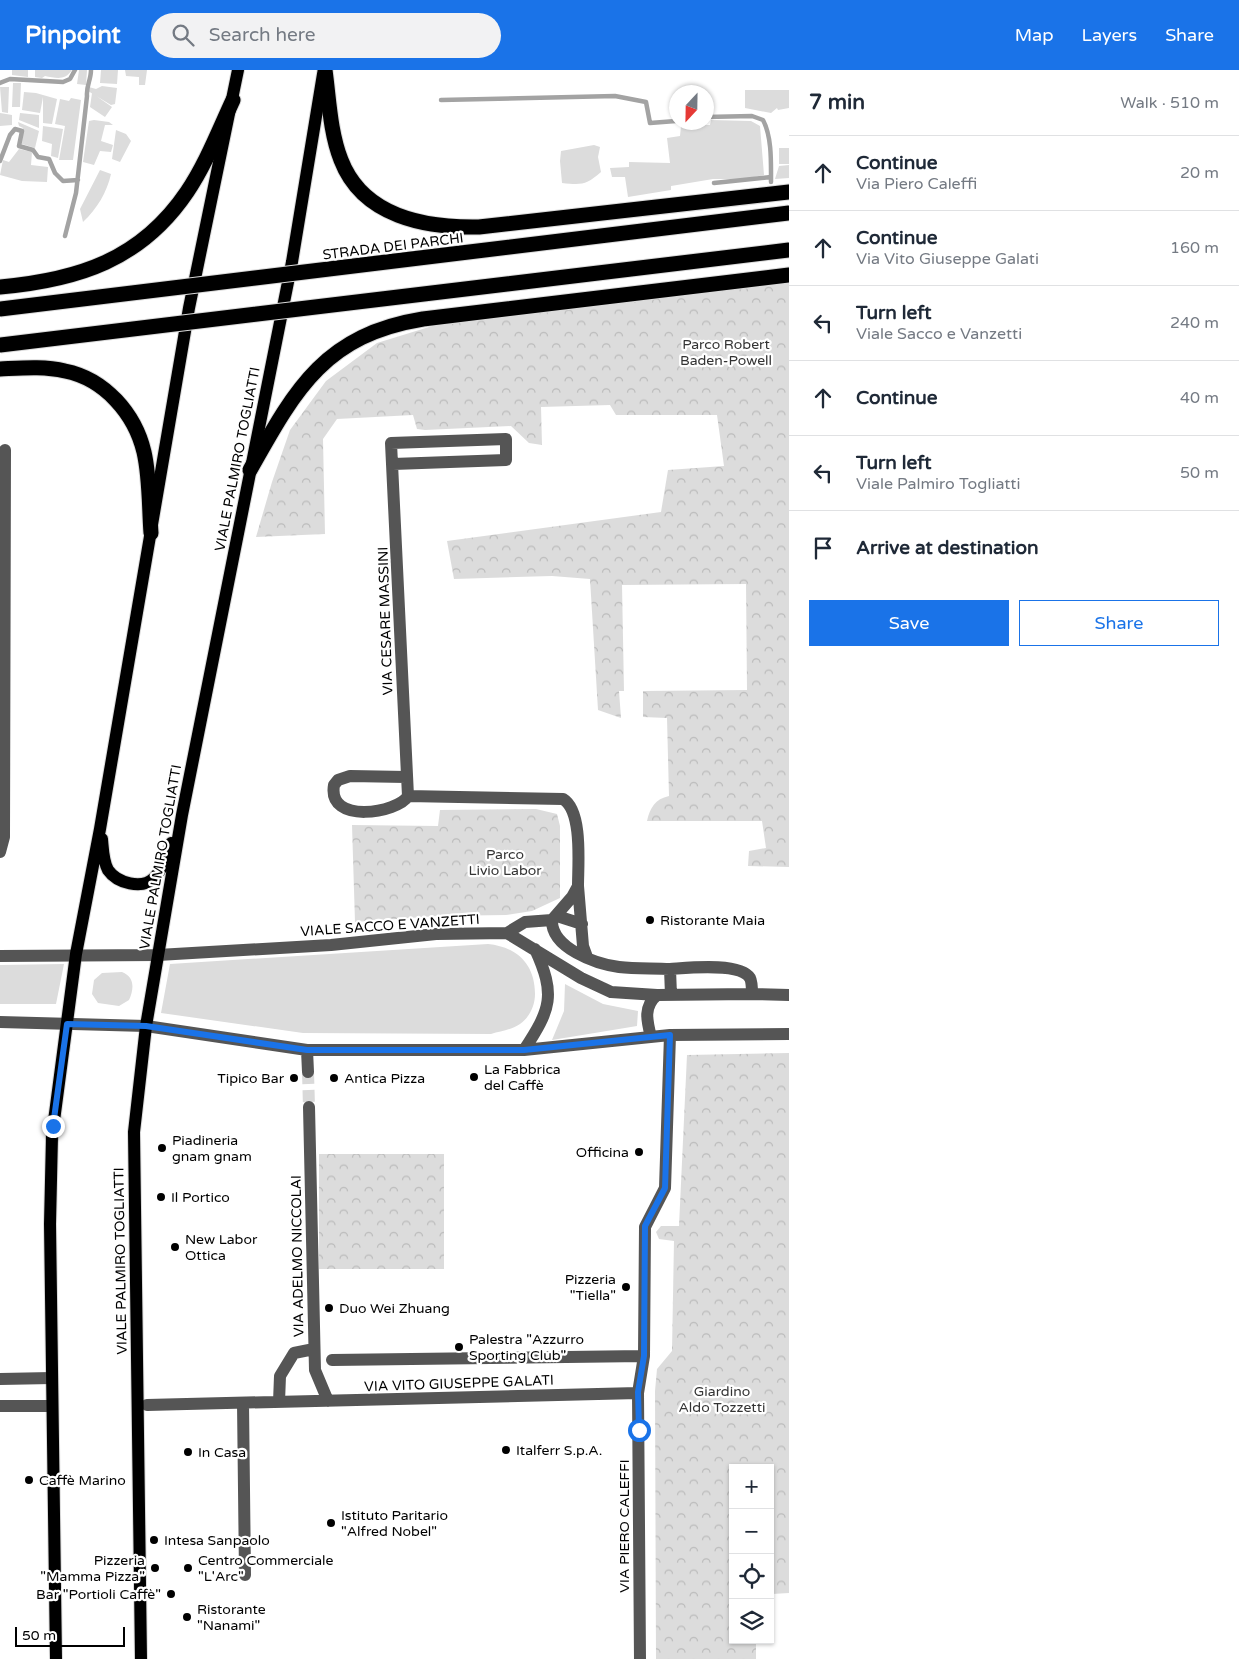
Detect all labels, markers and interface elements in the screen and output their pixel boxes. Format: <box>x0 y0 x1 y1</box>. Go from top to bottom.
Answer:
search box <box>151 13 501 58</box>
text: Pinpoint <box>25 21 121 50</box>
icon: search <box>169 21 197 49</box>
text: Search here <box>209 24 316 46</box>
text: Map <box>1015 24 1054 46</box>
text: Layers <box>1082 24 1137 46</box>
text: Share <box>1165 24 1214 46</box>
north arrow <box>669 85 714 130</box>
text: 7 min <box>809 90 865 115</box>
text: Walk · 510 m <box>1120 93 1219 113</box>
text: Continue <box>856 152 938 174</box>
icon: ahead <box>809 159 837 187</box>
text: 20 m <box>1180 163 1219 183</box>
text: Via Piero Caleffi <box>856 174 977 194</box>
text: Continue <box>856 227 938 249</box>
street label: STRADA DEI PARCHI <box>322 229 465 264</box>
icon: ahead <box>809 234 837 262</box>
text: 160 m <box>1170 238 1219 258</box>
text: Via Vito Giuseppe Galati <box>856 249 1039 269</box>
text: Turn left <box>856 302 932 324</box>
icon: left <box>809 309 837 337</box>
text: 240 m <box>1170 313 1219 333</box>
text: Viale Sacco e Vanzetti <box>856 324 1022 344</box>
park label: Parco Robert Baden-Powell <box>680 336 772 369</box>
street label: VIALE PALMIRO TOGLIATTI <box>211 365 264 553</box>
icon: ahead <box>809 384 837 412</box>
text: Continue <box>856 387 938 409</box>
text: 40 m <box>1180 388 1219 408</box>
text: Turn left <box>856 452 932 474</box>
icon: left <box>809 459 837 487</box>
text: 50 m <box>1180 463 1219 483</box>
text: Viale Palmiro Togliatti <box>856 474 1020 494</box>
icon: arrive <box>809 534 837 562</box>
text: Arrive at destination <box>856 537 1039 559</box>
street label: VIA CESARE MASSINI <box>374 546 397 695</box>
button: Save <box>809 600 1009 646</box>
button: Share <box>1019 600 1219 646</box>
street label: VIALE PALMIRO TOGLIATTI <box>136 763 185 951</box>
park label: Parco Livio Labor <box>468 846 542 879</box>
street label: VIALE SACCO E VANZETTI <box>300 911 480 940</box>
place label: Ristorante Maia <box>660 912 765 929</box>
marker: Ristorante Maia <box>644 914 656 926</box>
place label: La Fabbrica del Caffè <box>484 1061 561 1094</box>
place label: Tipico Bar <box>217 1070 285 1087</box>
place label: Antica Pizza <box>344 1070 425 1087</box>
marker: La Fabbrica del Caffè <box>468 1071 480 1083</box>
marker: Tipico Bar <box>288 1072 300 1084</box>
marker: Antica Pizza <box>328 1072 340 1084</box>
route end <box>42 1115 65 1138</box>
place label: Piadineria gnam gnam <box>172 1132 252 1165</box>
marker: Piadineria gnam gnam <box>156 1142 168 1154</box>
place label: Officina <box>576 1144 629 1161</box>
marker: Officina <box>633 1146 645 1158</box>
street label: VIALE PALMIRO TOGLIATTI <box>110 1167 131 1355</box>
street label: VIA ADELMO NICCOLAI <box>288 1175 307 1337</box>
place label: Il Portico <box>171 1189 230 1206</box>
marker: Il Portico <box>155 1191 167 1203</box>
place label: New Labor Ottica <box>185 1231 258 1264</box>
marker: New Labor Ottica <box>169 1241 181 1253</box>
place label: Pizzeria "Tiella" <box>565 1271 616 1304</box>
marker: Pizzeria "Tiella" <box>620 1281 632 1293</box>
place label: Duo Wei Zhuang <box>339 1300 450 1317</box>
marker: Duo Wei Zhuang <box>323 1302 335 1314</box>
place label: Palestra "Azzurro Sporting Club" <box>469 1331 584 1364</box>
marker: Palestra "Azzurro Sporting Club" <box>453 1341 465 1353</box>
street label: VIA VITO GIUSEPPE GALATI <box>364 1372 554 1395</box>
park label: Giardino Aldo Tozzetti <box>678 1383 766 1416</box>
route start <box>628 1419 651 1442</box>
place label: Italferr S.p.A. <box>516 1442 602 1459</box>
place label: In Casa <box>198 1444 246 1461</box>
marker: Italferr S.p.A. <box>500 1444 512 1456</box>
marker: In Casa <box>182 1446 194 1458</box>
street label: VIA PIERO CALEFFI <box>616 1459 633 1593</box>
map controls <box>729 1464 774 1644</box>
button: + <box>729 1464 774 1509</box>
place label: Caffè Marino <box>39 1472 126 1489</box>
marker: Caffè Marino <box>23 1474 35 1486</box>
place label: Istituto Paritario "Alfred Nobel" <box>341 1507 448 1540</box>
button: − <box>729 1509 774 1554</box>
marker: Istituto Paritario "Alfred Nobel" <box>325 1517 337 1529</box>
place label: Intesa Sanpaolo <box>164 1532 270 1549</box>
marker: Intesa Sanpaolo <box>148 1534 160 1546</box>
place label: Pizzeria "Mamma Pizza" <box>40 1552 145 1585</box>
place label: Centro Commerciale "L'Arc" <box>198 1552 334 1585</box>
button: locate <box>729 1554 774 1599</box>
marker: Pizzeria "Mamma Pizza" <box>149 1562 161 1574</box>
marker: Centro Commerciale "L'Arc" <box>182 1562 194 1574</box>
place label: Bar "Portioli Caffè" <box>36 1586 161 1603</box>
marker: Bar "Portioli Caffè" <box>165 1588 177 1600</box>
button: layers <box>729 1599 774 1644</box>
place label: Ristorante "Nanami" <box>197 1601 266 1634</box>
marker: Ristorante "Nanami" <box>181 1611 193 1623</box>
scale bar <box>15 1624 125 1647</box>
text: 50 m <box>22 1627 56 1644</box>

